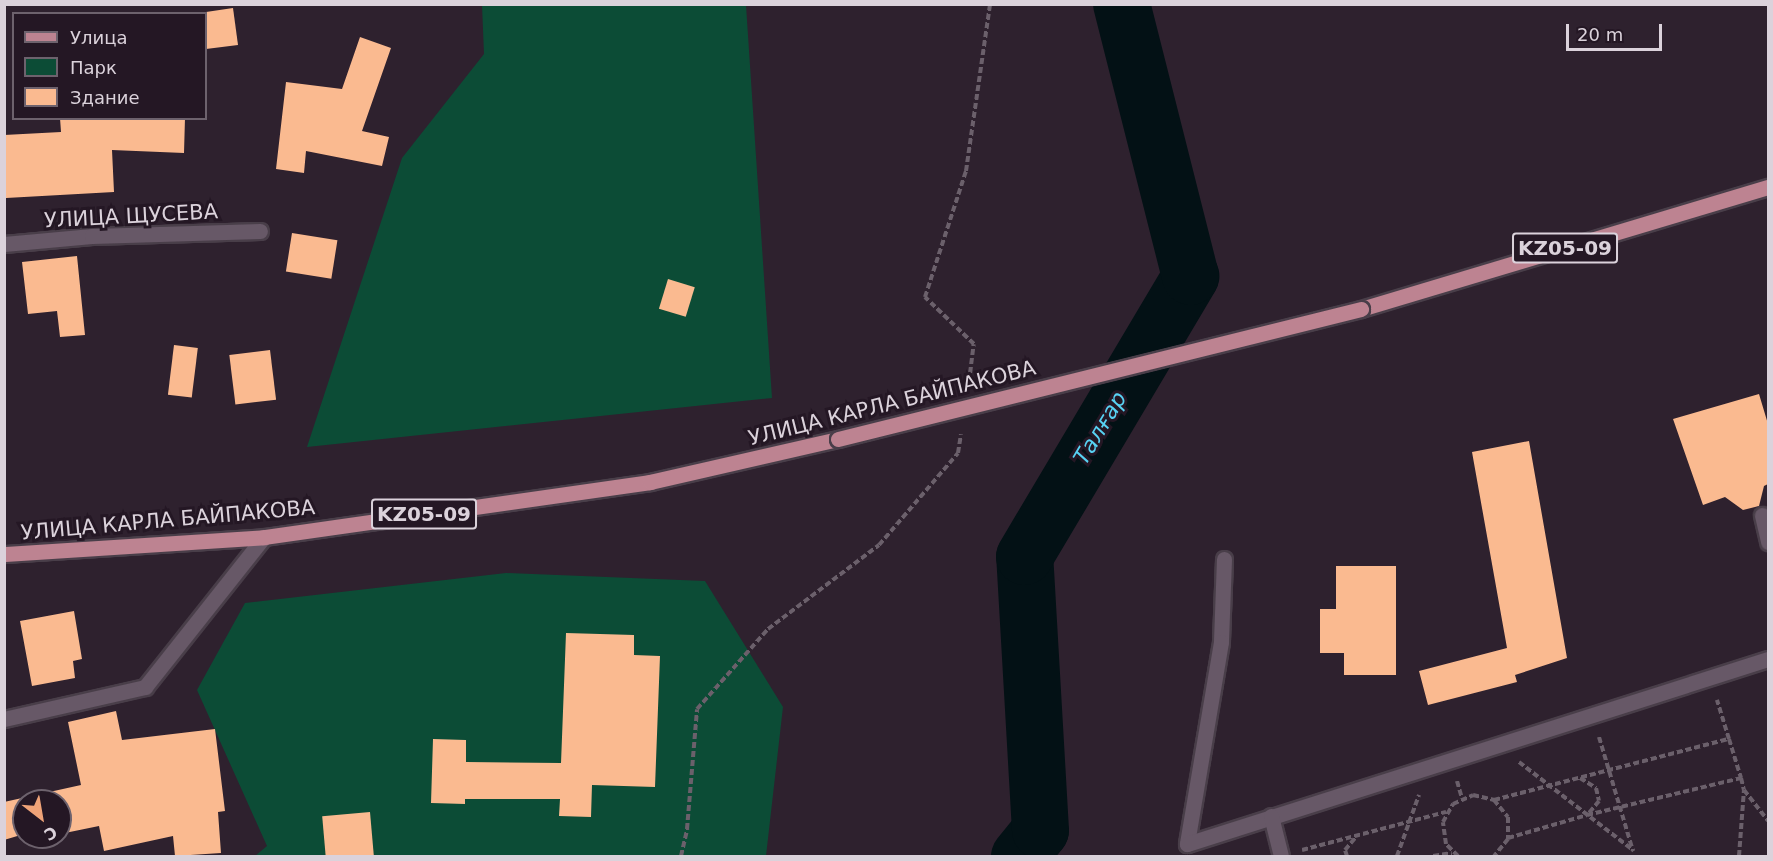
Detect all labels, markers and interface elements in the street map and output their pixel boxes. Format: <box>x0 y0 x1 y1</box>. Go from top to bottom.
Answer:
legend <box>12 12 207 120</box>
scale bar <box>1569 12 1665 50</box>
text: 20 m <box>1577 24 1623 45</box>
text: Улица <box>70 27 127 48</box>
text: Парк <box>70 57 117 78</box>
text: Здание <box>70 87 140 108</box>
street label: УЛИЦА ЩУСЕВА <box>43 199 219 233</box>
road number: KZ05-09 <box>1511 231 1619 265</box>
street label: УЛИЦА КАРЛА БАЙПАКОВА <box>746 355 1038 451</box>
water label: Талғар <box>1068 387 1132 469</box>
street label: УЛИЦА КАРЛА БАЙПАКОВА <box>20 495 316 545</box>
road number: KZ05-09 <box>370 497 478 531</box>
north arrow <box>12 789 72 849</box>
text: С <box>41 822 60 844</box>

